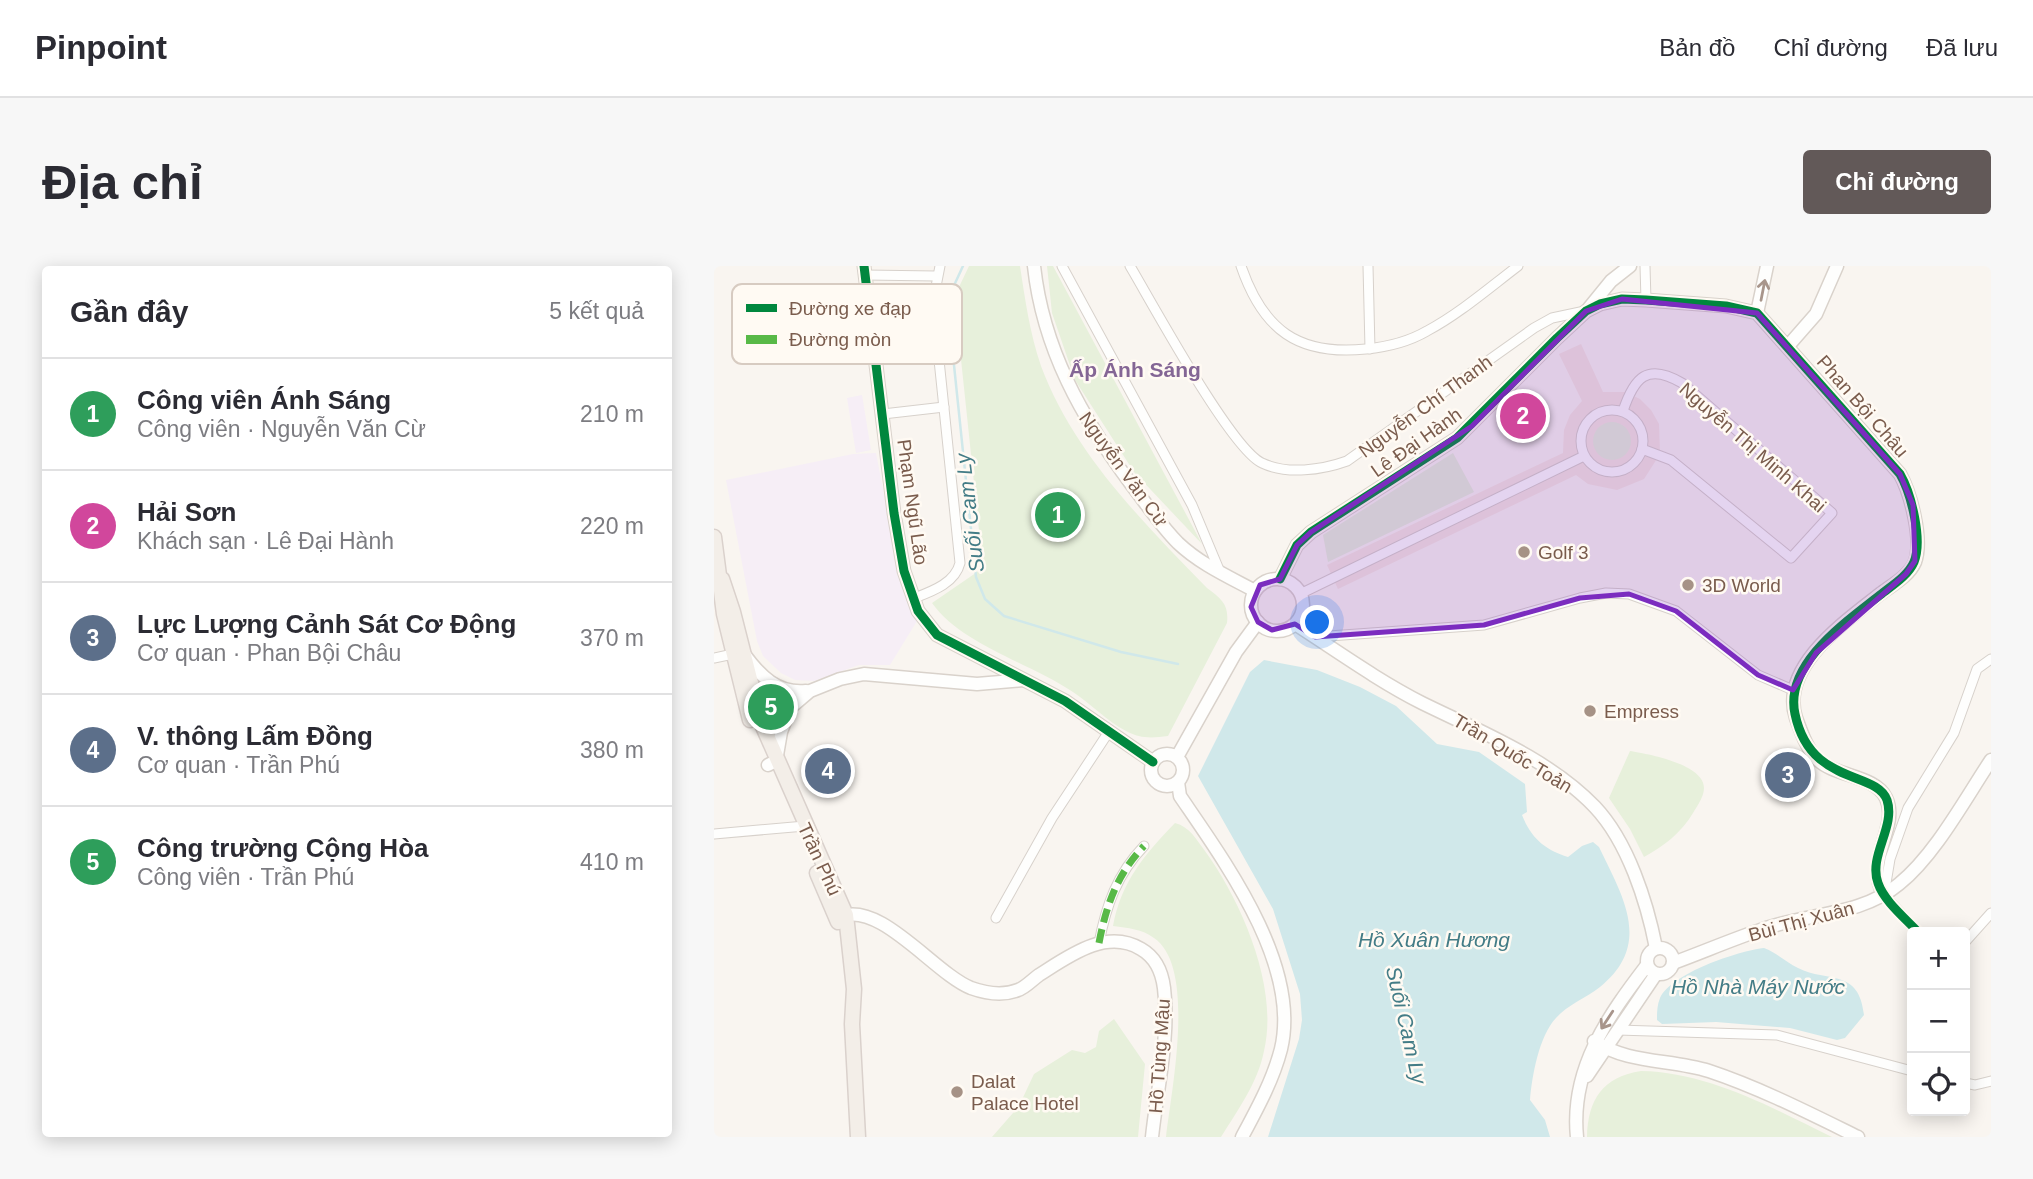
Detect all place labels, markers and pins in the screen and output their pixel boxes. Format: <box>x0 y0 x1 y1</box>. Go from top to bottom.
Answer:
pin: 2 <box>1500 390 1546 442</box>
pin: 1 <box>1035 489 1081 541</box>
place label: Golf 3 <box>1538 542 1589 563</box>
marker: Golf 3 <box>1516 544 1532 560</box>
place label: 3D World <box>1702 575 1781 596</box>
marker: 3D World <box>1680 577 1696 593</box>
pin: 5 <box>748 681 794 733</box>
place label: Empress <box>1604 701 1679 722</box>
marker: Empress <box>1582 703 1598 719</box>
pin: 4 <box>805 745 851 797</box>
pin: 3 <box>1765 749 1811 801</box>
place label: Dalat Palace Hotel <box>971 1071 1079 1114</box>
marker: Dalat Palace Hotel <box>949 1084 965 1100</box>

